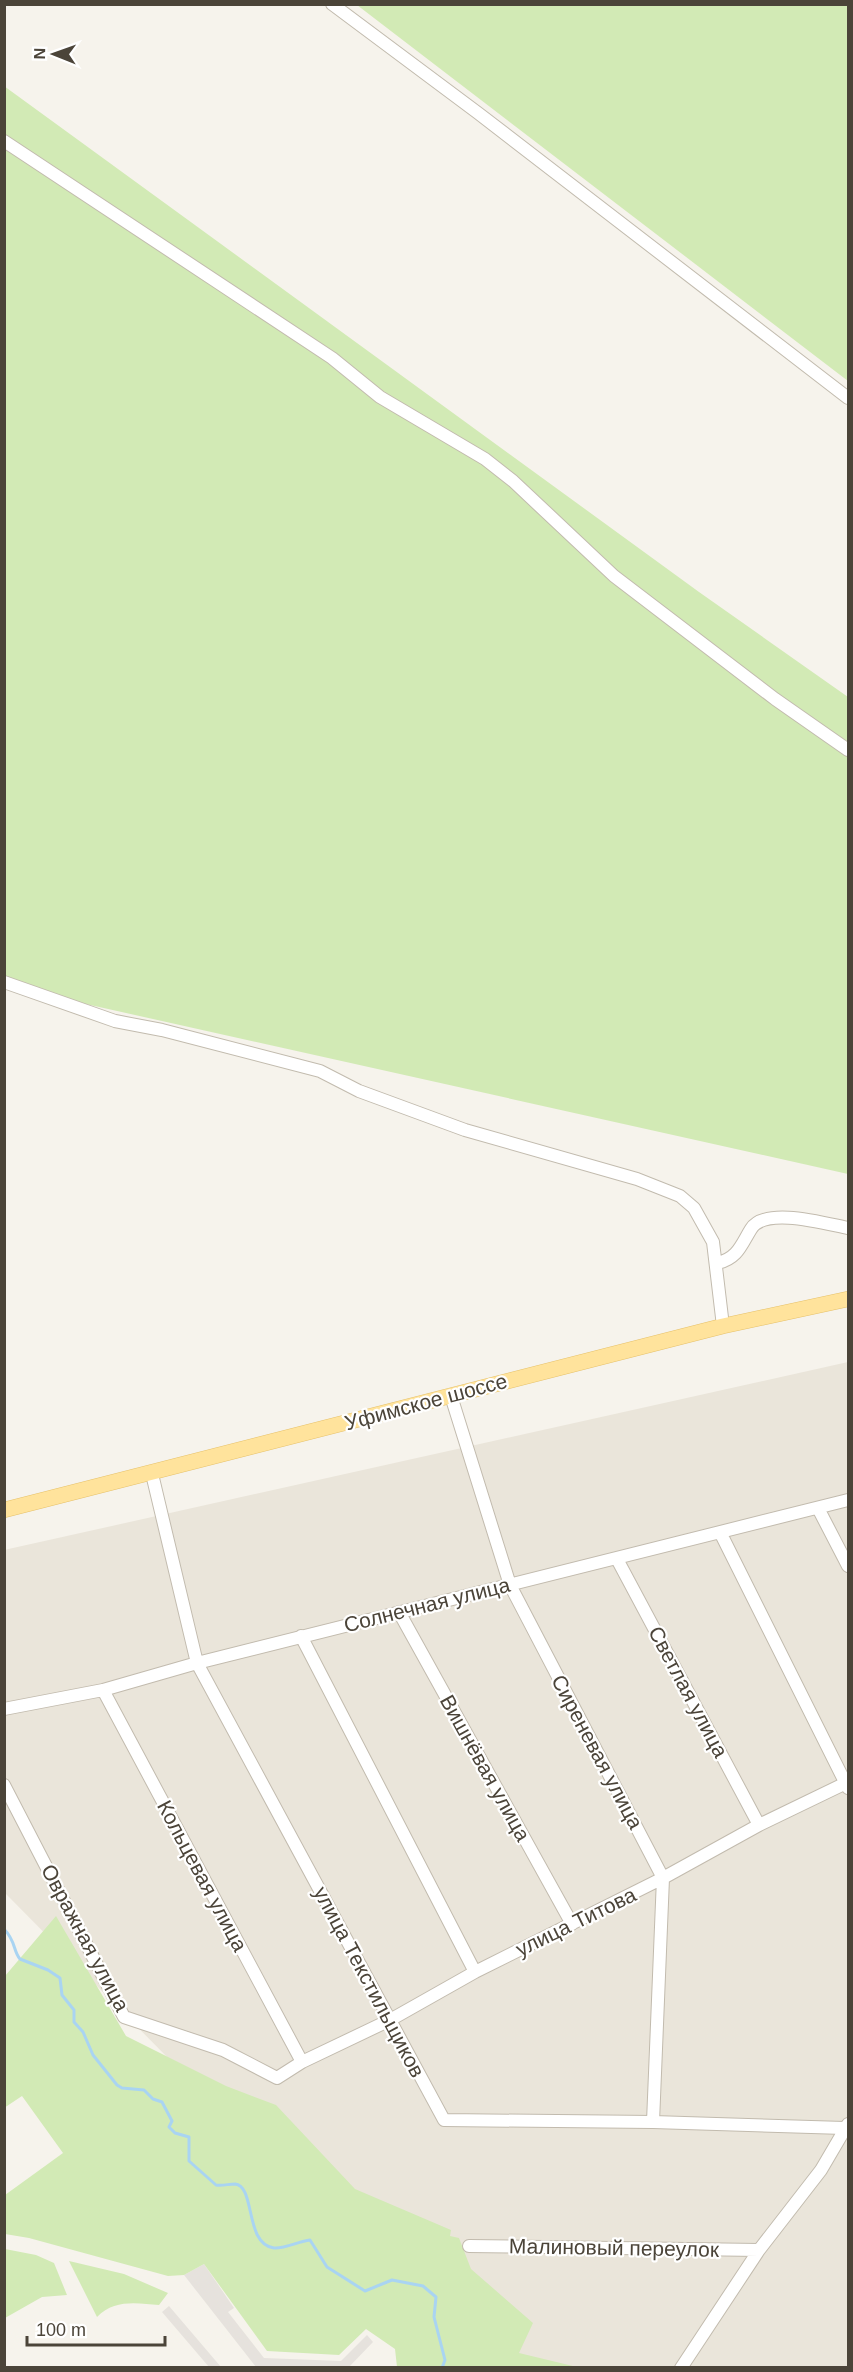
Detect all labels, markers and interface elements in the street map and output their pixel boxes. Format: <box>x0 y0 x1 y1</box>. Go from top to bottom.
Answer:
north arrow <box>24 24 84 84</box>
text: N <box>31 48 48 60</box>
street label: Уфимское шоссе <box>342 1369 510 1434</box>
street label: Солнечная улица <box>341 1573 513 1636</box>
street label: Светлая улица <box>644 1622 733 1762</box>
street label: Сиреневая улица <box>547 1671 648 1833</box>
street label: Вишнёвая улица <box>436 1691 535 1845</box>
street label: Кольцевая улица <box>153 1796 252 1955</box>
street label: Овражная улица <box>37 1860 134 2015</box>
street label: улица Текстильщиков <box>309 1882 430 2081</box>
street label: улица Титова <box>512 1882 640 1961</box>
street label: Малиновый переулок <box>509 2234 720 2261</box>
scale bar <box>27 2309 165 2347</box>
text: 100 m <box>36 2320 86 2340</box>

